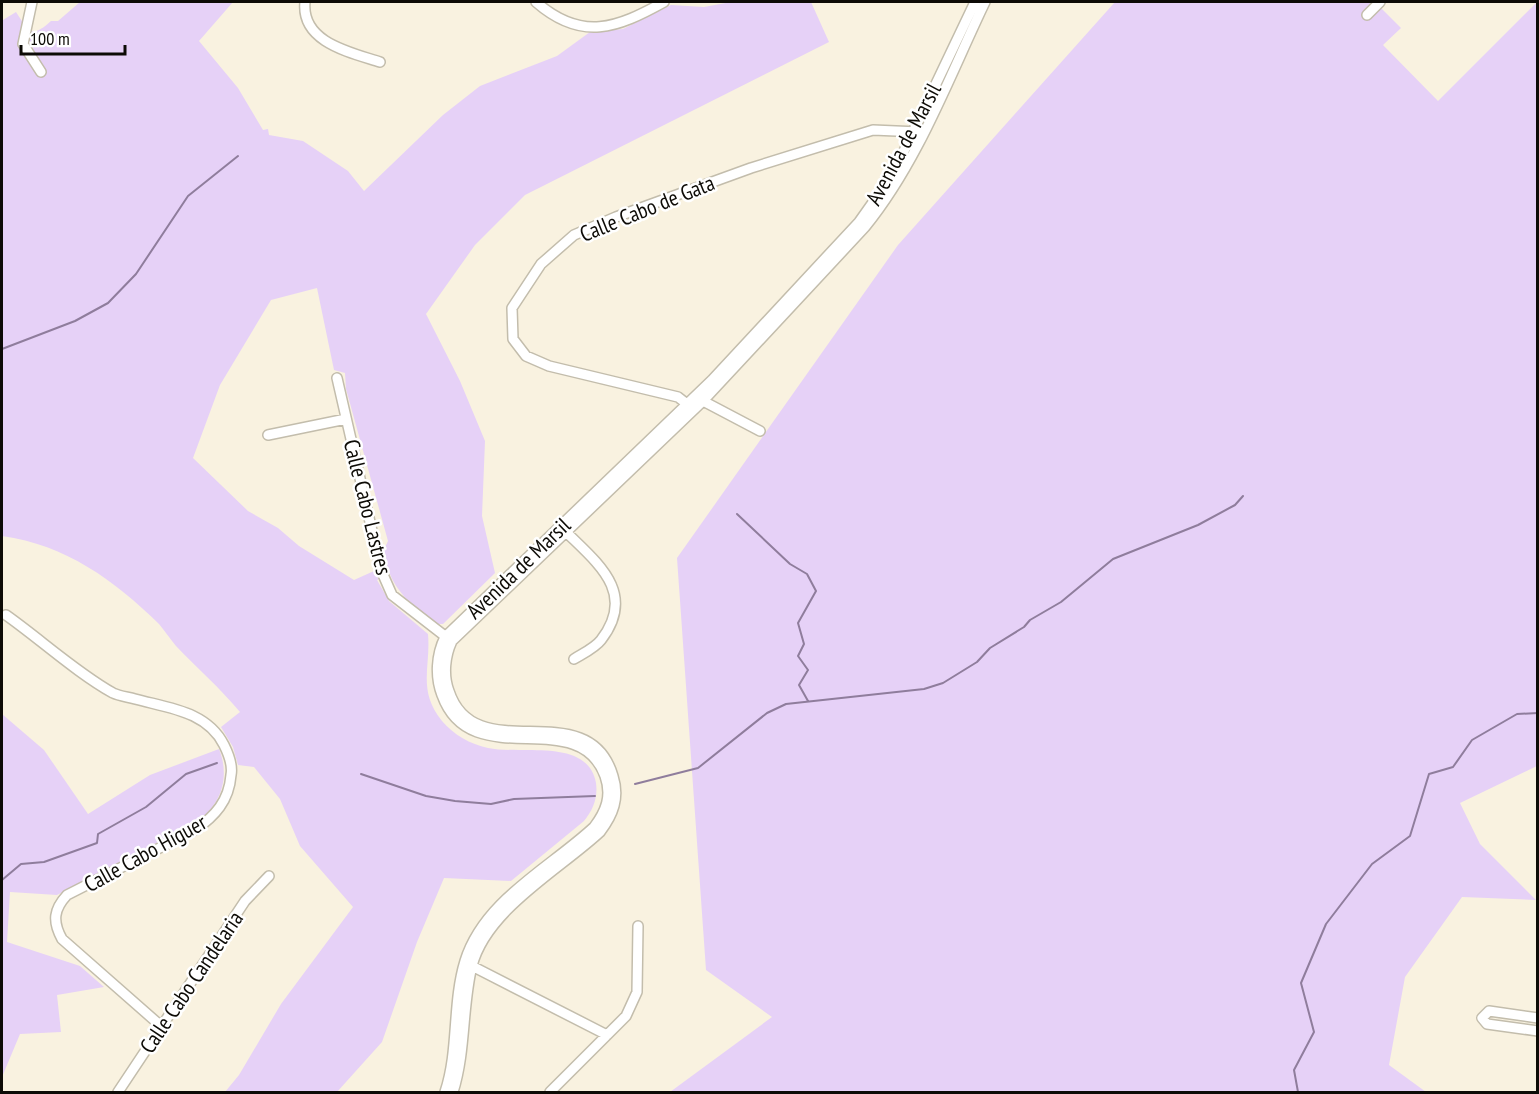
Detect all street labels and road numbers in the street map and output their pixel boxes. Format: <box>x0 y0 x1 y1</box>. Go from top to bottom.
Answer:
street label: Avenida de Marsil <box>859 77 947 210</box>
street label: Calle Cabo de Gata <box>576 168 718 248</box>
street label: Calle Cabo Lastres <box>338 436 398 578</box>
street label: Avenida de Marsil <box>460 511 577 625</box>
street label: Calle Cabo Higuer <box>79 808 211 898</box>
street label: Calle Cabo Candelaria <box>133 906 249 1058</box>

